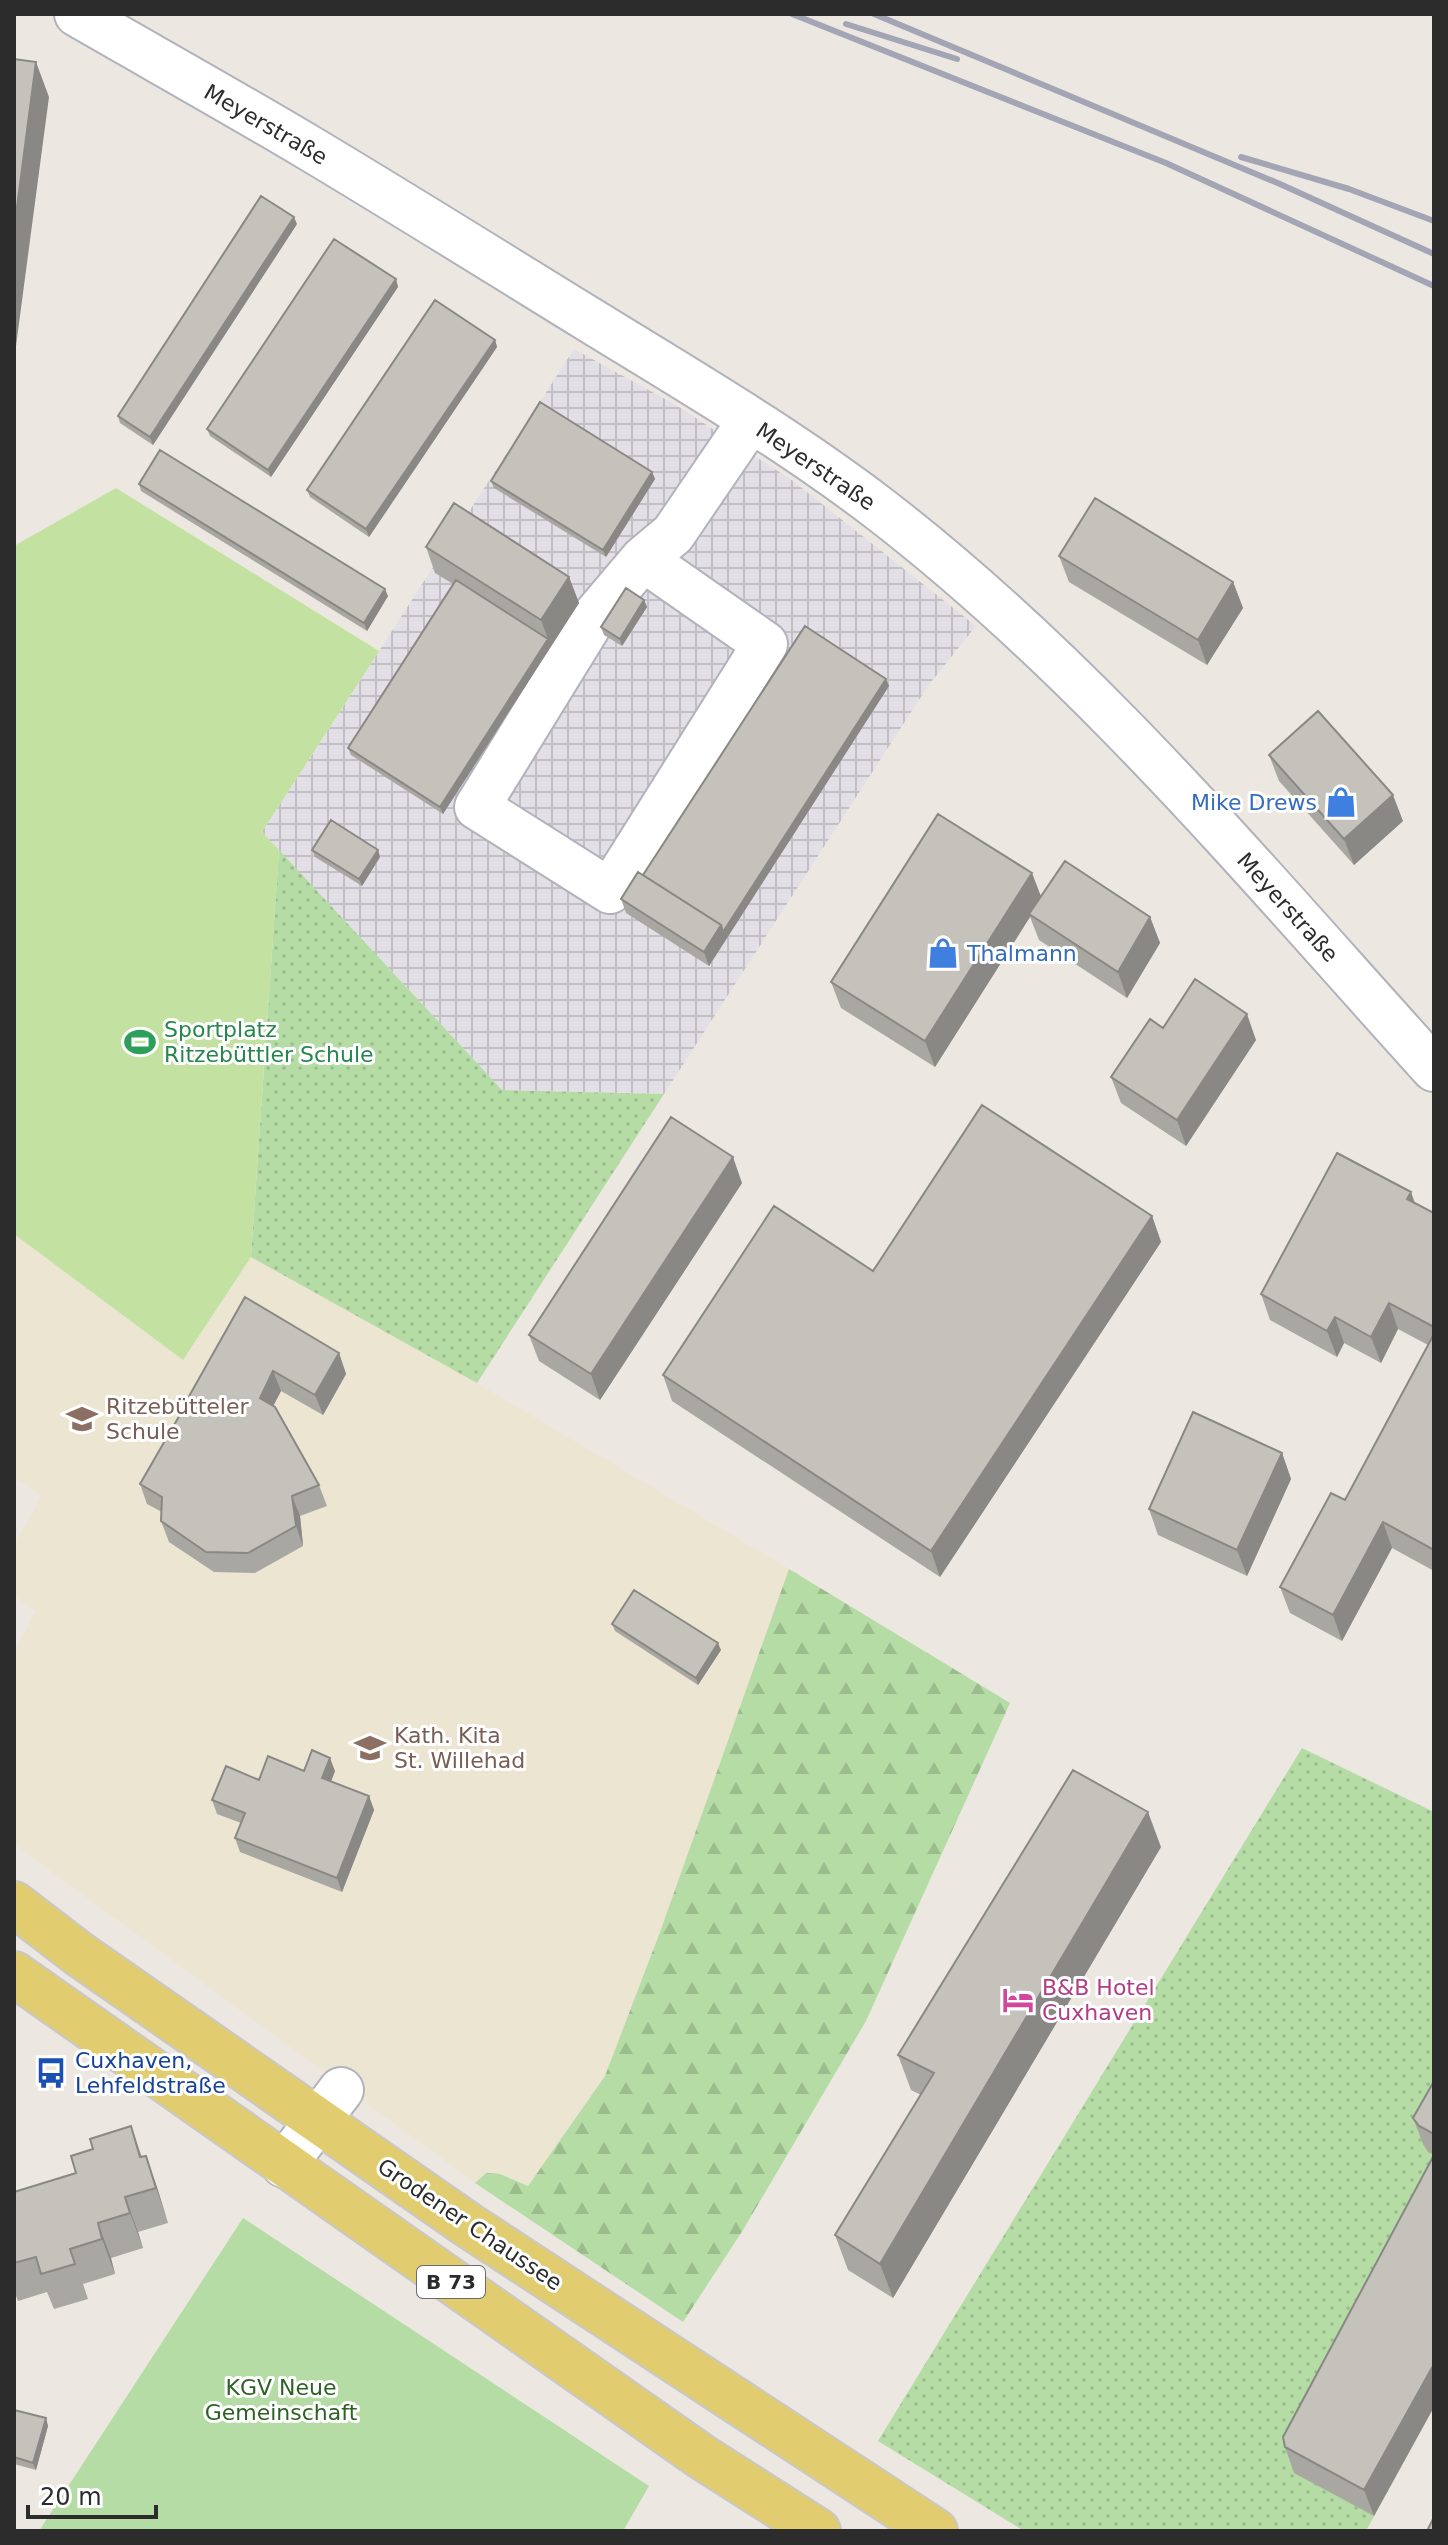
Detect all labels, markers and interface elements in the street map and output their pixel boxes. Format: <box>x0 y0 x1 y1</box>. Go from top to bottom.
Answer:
street label: Meyerstraße <box>200 79 332 170</box>
street label: Meyerstraße <box>751 417 880 515</box>
shop icon: Mike Drews <box>1324 785 1358 819</box>
place label: Mike Drews <box>1191 790 1317 815</box>
street label: Meyerstraße <box>1232 848 1343 967</box>
shop icon: Thalmann <box>926 936 960 970</box>
place label: Thalmann <box>966 941 1077 966</box>
place label: Sportplatz Ritzebüttler Schule <box>164 1017 374 1067</box>
sports icon: Sportplatz Ritzebüttler Schule <box>123 1025 157 1059</box>
place label: Ritzebütteler Schule <box>106 1394 249 1444</box>
school or university icon: Ritzebütteler Schule <box>65 1402 99 1436</box>
place label: Kath. Kita St. Willehad <box>394 1723 525 1773</box>
school or university icon: Kath. Kita St. Willehad <box>353 1731 387 1765</box>
place label: B&B Hotel Cuxhaven <box>1042 1975 1155 2025</box>
hotel icon: B&B Hotel Cuxhaven <box>1001 1983 1035 2017</box>
place label: Cuxhaven, Lehfeldstraße <box>75 2048 226 2098</box>
bus stop icon: Cuxhaven, Lehfeldstraße <box>34 2056 68 2090</box>
street label: Grodener Chaussee <box>373 2153 567 2295</box>
road number: B 73 <box>417 2266 485 2298</box>
park label: KGV Neue Gemeinschaft <box>205 2375 358 2425</box>
scale bar <box>28 2469 156 2519</box>
text: 20 m <box>40 2483 102 2511</box>

